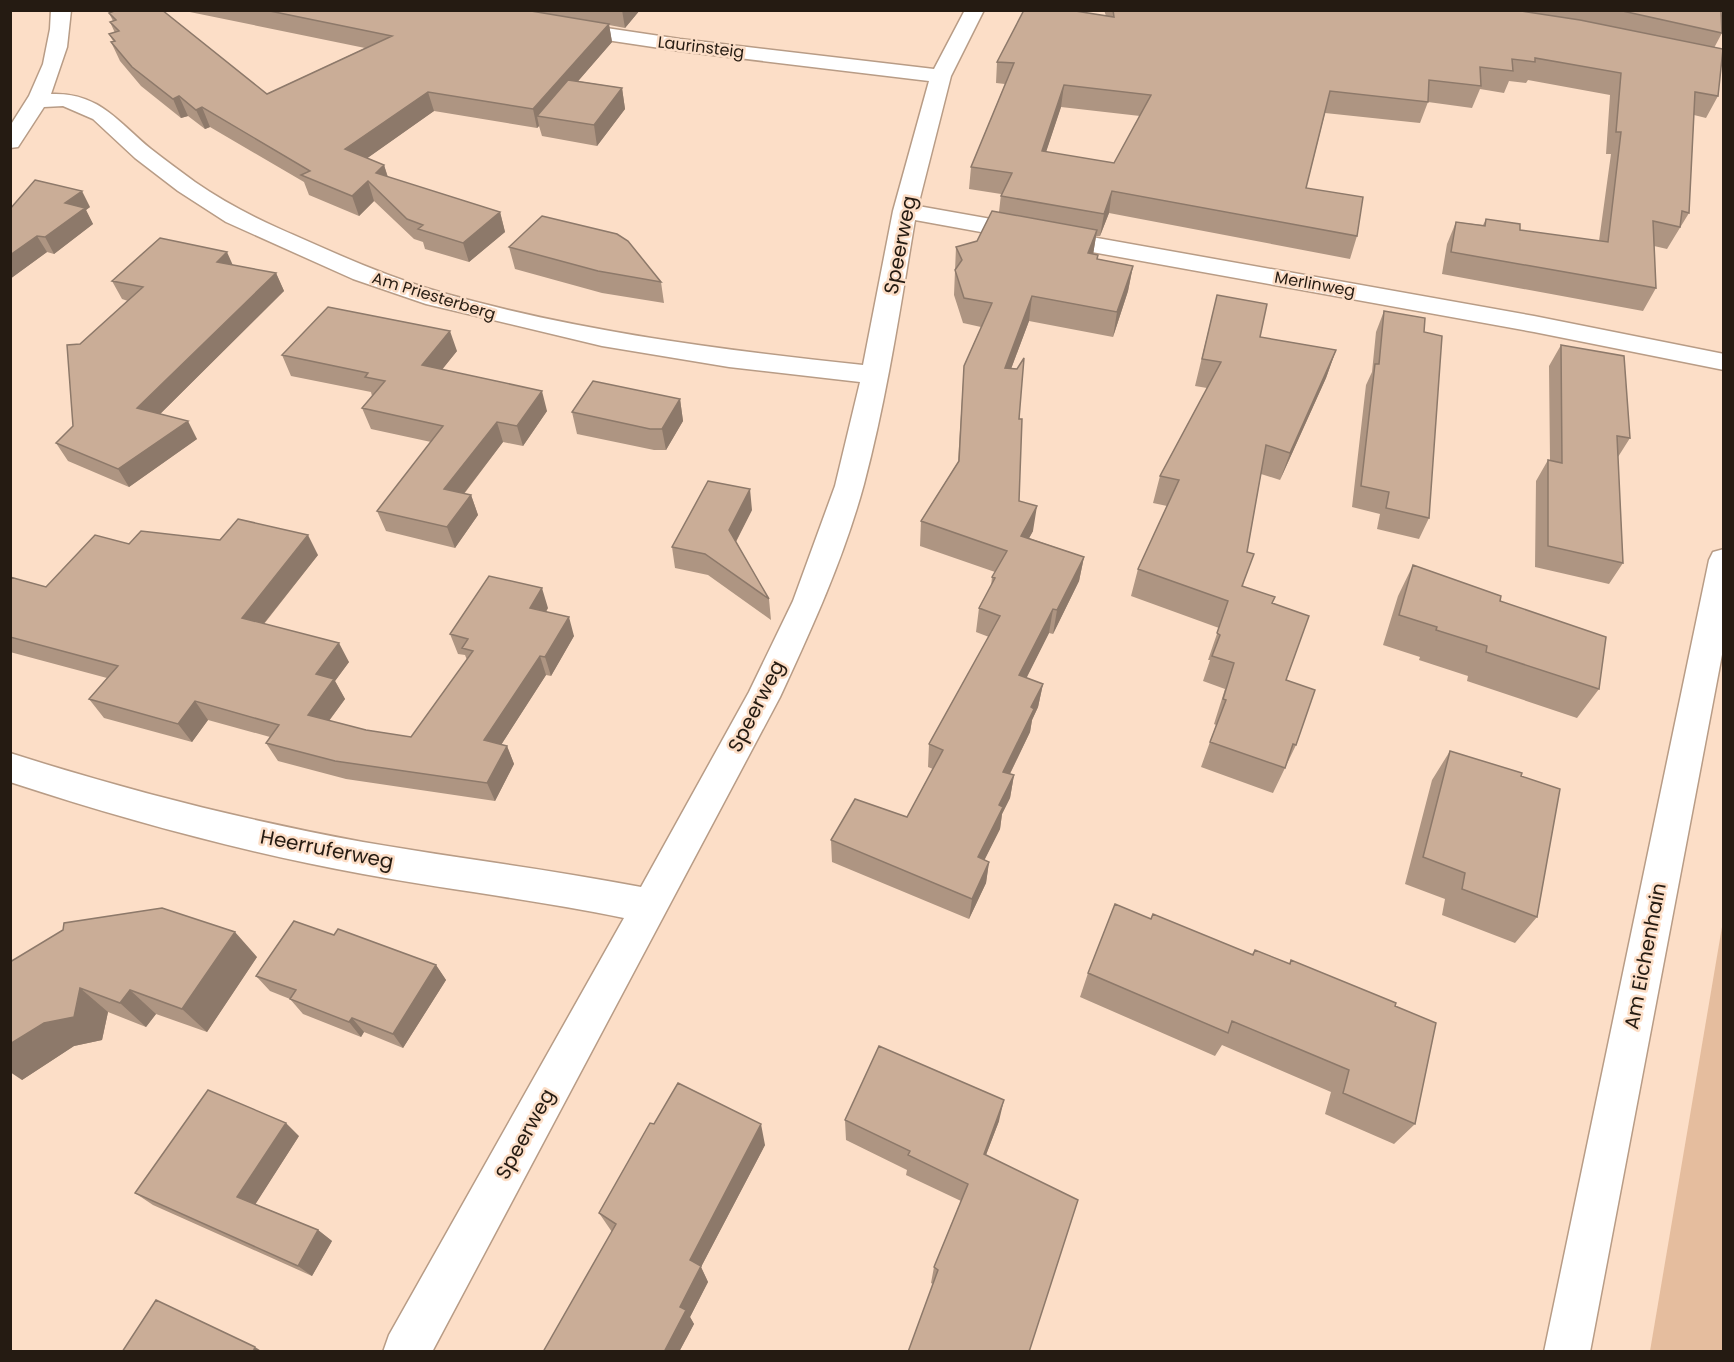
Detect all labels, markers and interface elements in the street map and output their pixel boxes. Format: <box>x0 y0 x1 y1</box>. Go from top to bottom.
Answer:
street label: Laurinsteig <box>656 30 746 64</box>
street label: Speerweg <box>877 193 923 297</box>
street label: Am Priesterberg <box>369 266 499 326</box>
street label: Merlinweg <box>1273 266 1357 302</box>
street label: Speerweg <box>721 655 791 757</box>
street label: Heerruferweg <box>258 822 396 876</box>
street label: Am Eichenhain <box>1617 880 1673 1032</box>
street label: Speerweg <box>489 1084 561 1184</box>

